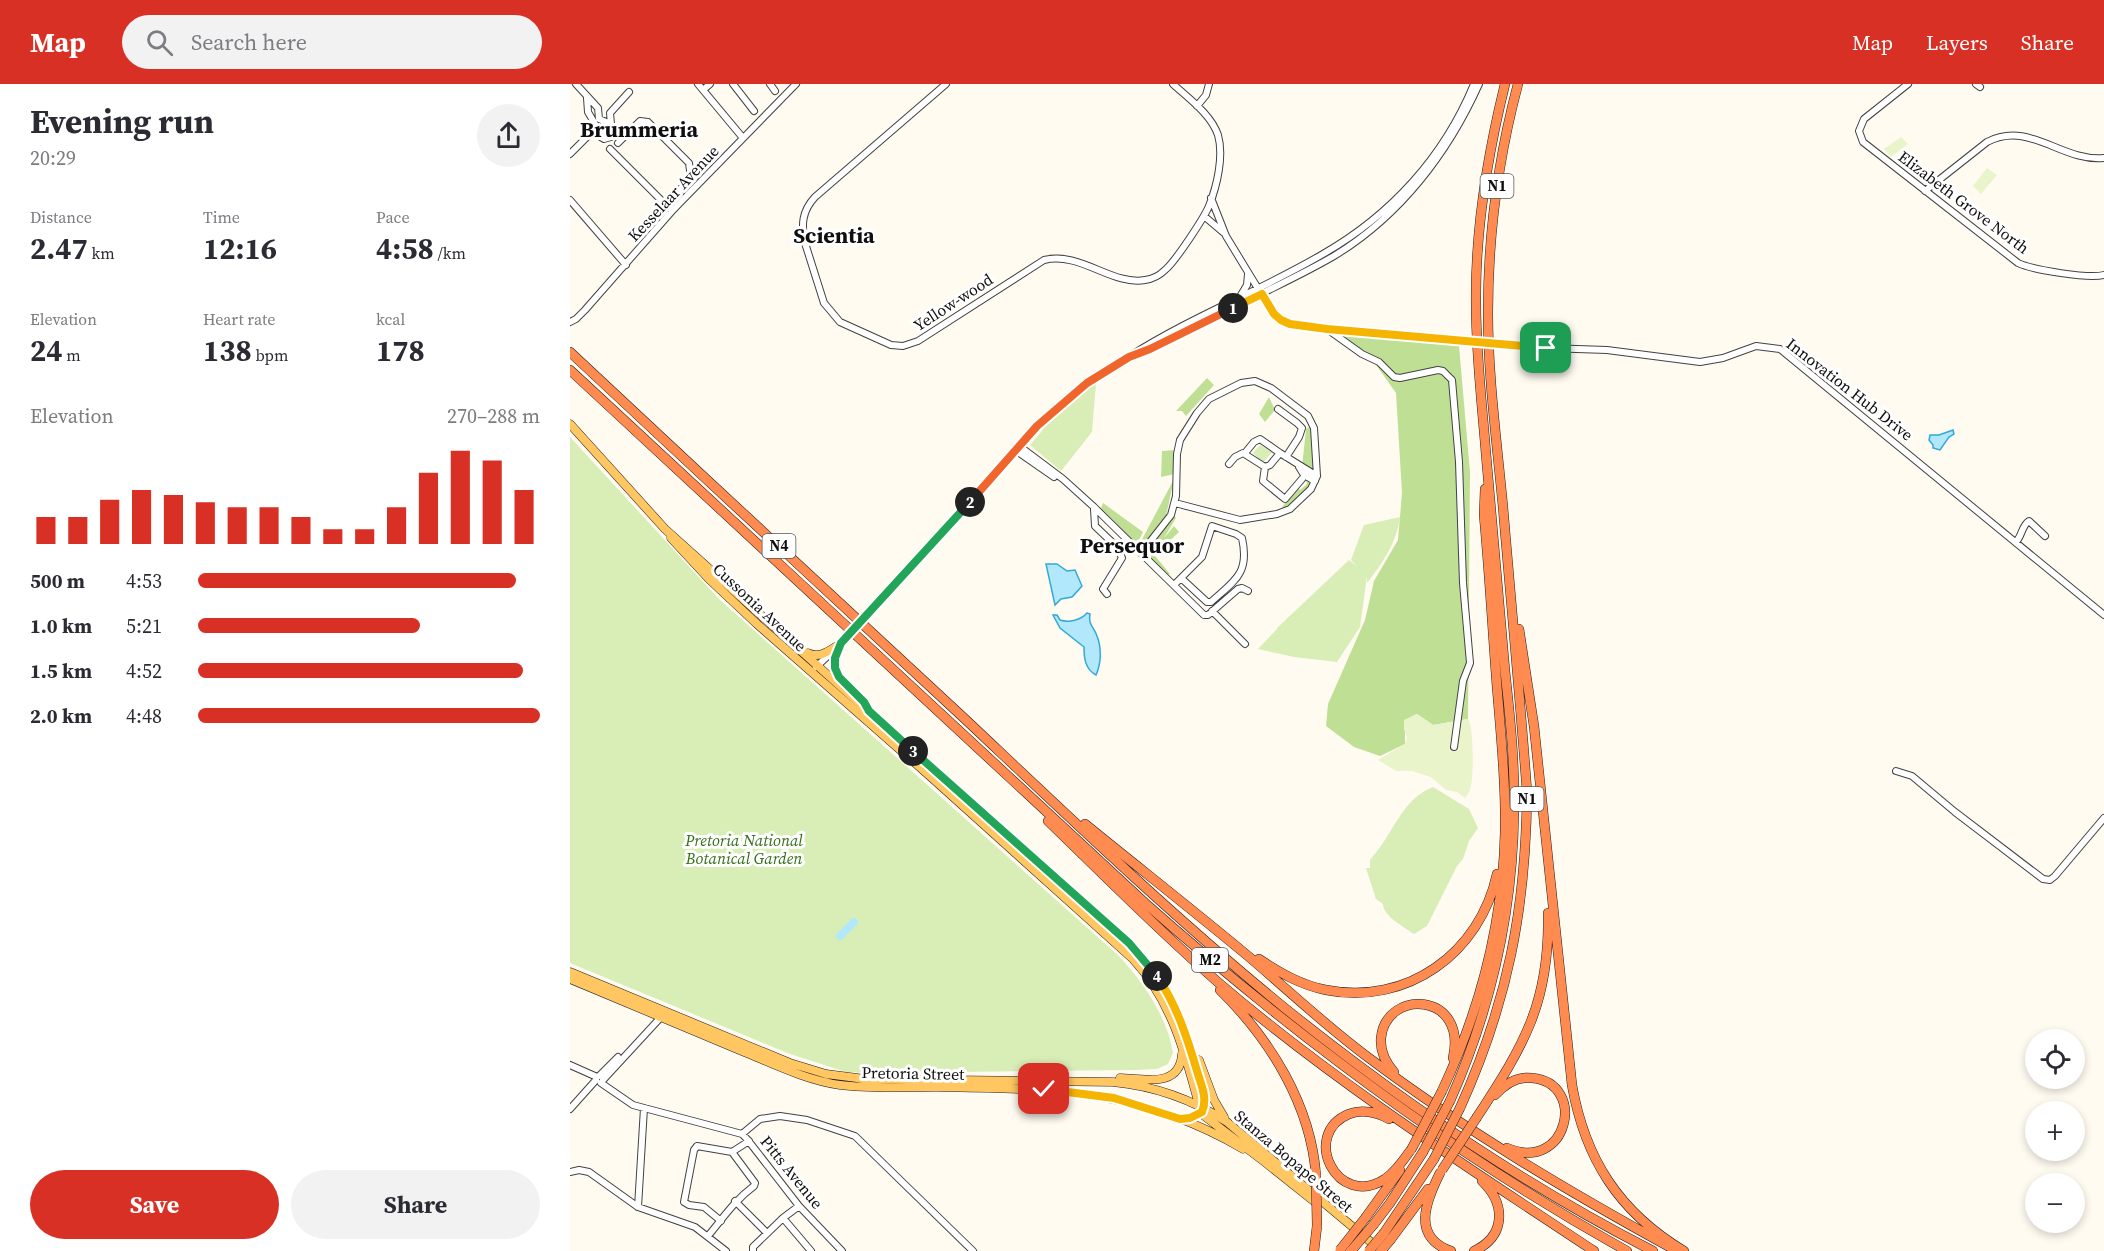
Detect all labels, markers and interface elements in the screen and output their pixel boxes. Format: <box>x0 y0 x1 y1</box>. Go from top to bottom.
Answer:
search box <box>122 15 542 69</box>
text: Map <box>30 23 86 61</box>
icon: search <box>143 26 176 59</box>
text: Search here <box>191 27 307 57</box>
text: Map <box>1852 28 1893 57</box>
text: Layers <box>1926 28 1988 57</box>
text: Share <box>2021 28 2074 57</box>
text: Evening run <box>30 99 214 144</box>
button: share <box>477 104 540 167</box>
district label: Brummeria <box>580 114 698 144</box>
street label: Kesselaar Avenue <box>623 140 723 246</box>
text: 20:29 <box>30 144 76 172</box>
street label: Elizabeth Grove North <box>1894 145 2034 259</box>
road number: N1 <box>1480 174 1514 198</box>
text: Distance <box>30 206 92 228</box>
text: Time <box>203 206 240 228</box>
text: Pace <box>376 206 410 228</box>
district label: Scientia <box>793 220 875 250</box>
text: 2.47 <box>30 228 88 269</box>
text: 12:16 <box>203 228 277 269</box>
text: 4:58 <box>376 228 434 269</box>
text: km <box>88 242 115 264</box>
text: /km <box>434 242 466 264</box>
street label: Yellow-wood <box>909 268 997 336</box>
pin: 1 <box>1218 293 1248 323</box>
text: 1 <box>1229 297 1237 319</box>
text: Elevation <box>30 308 97 330</box>
text: Heart rate <box>203 308 275 330</box>
text: kcal <box>376 308 405 330</box>
pin <box>1520 322 1571 373</box>
text: 24 <box>30 330 63 371</box>
text: 138 <box>203 330 252 371</box>
text: 178 <box>376 330 425 371</box>
icon: arrive <box>1529 331 1562 364</box>
street label: Innovation Hub Drive <box>1782 332 1918 446</box>
text: m <box>63 344 81 366</box>
text: bpm <box>252 344 288 366</box>
text: Elevation <box>30 402 114 430</box>
text: 270–288 m <box>447 402 540 430</box>
pin: 2 <box>955 487 985 517</box>
text: 2 <box>966 491 974 513</box>
district label: Persequor <box>1080 530 1185 560</box>
road number: N4 <box>762 534 796 558</box>
street label: Cussonia Avenue <box>708 558 812 656</box>
text: 500 m <box>30 567 85 595</box>
text: 4:53 <box>126 567 162 595</box>
text: 1.0 km <box>30 612 92 640</box>
text: 5:21 <box>126 612 162 640</box>
text: 1.5 km <box>30 657 92 685</box>
text: 4:52 <box>126 657 162 685</box>
text: 2.0 km <box>30 702 92 730</box>
text: 4:48 <box>126 702 162 730</box>
pin: 3 <box>898 736 928 766</box>
text: 3 <box>909 740 917 762</box>
road number: N1 <box>1510 787 1544 811</box>
park label: Pretoria National Botanical Garden <box>684 829 803 869</box>
road number: M2 <box>1192 948 1228 972</box>
pin: 4 <box>1142 961 1172 991</box>
text: 4 <box>1153 965 1161 987</box>
map controls <box>2025 1029 2085 1233</box>
button: locate <box>2025 1029 2085 1089</box>
street label: Pretoria Street <box>861 1061 965 1085</box>
pin <box>1018 1063 1069 1114</box>
icon: check <box>1027 1072 1060 1105</box>
button: + <box>2025 1101 2085 1161</box>
street label: Stanza Bopape Street <box>1230 1105 1359 1218</box>
street label: Pitts Avenue <box>756 1131 828 1213</box>
button: Save <box>30 1170 279 1239</box>
button: Share <box>291 1170 540 1239</box>
button: − <box>2025 1173 2085 1233</box>

